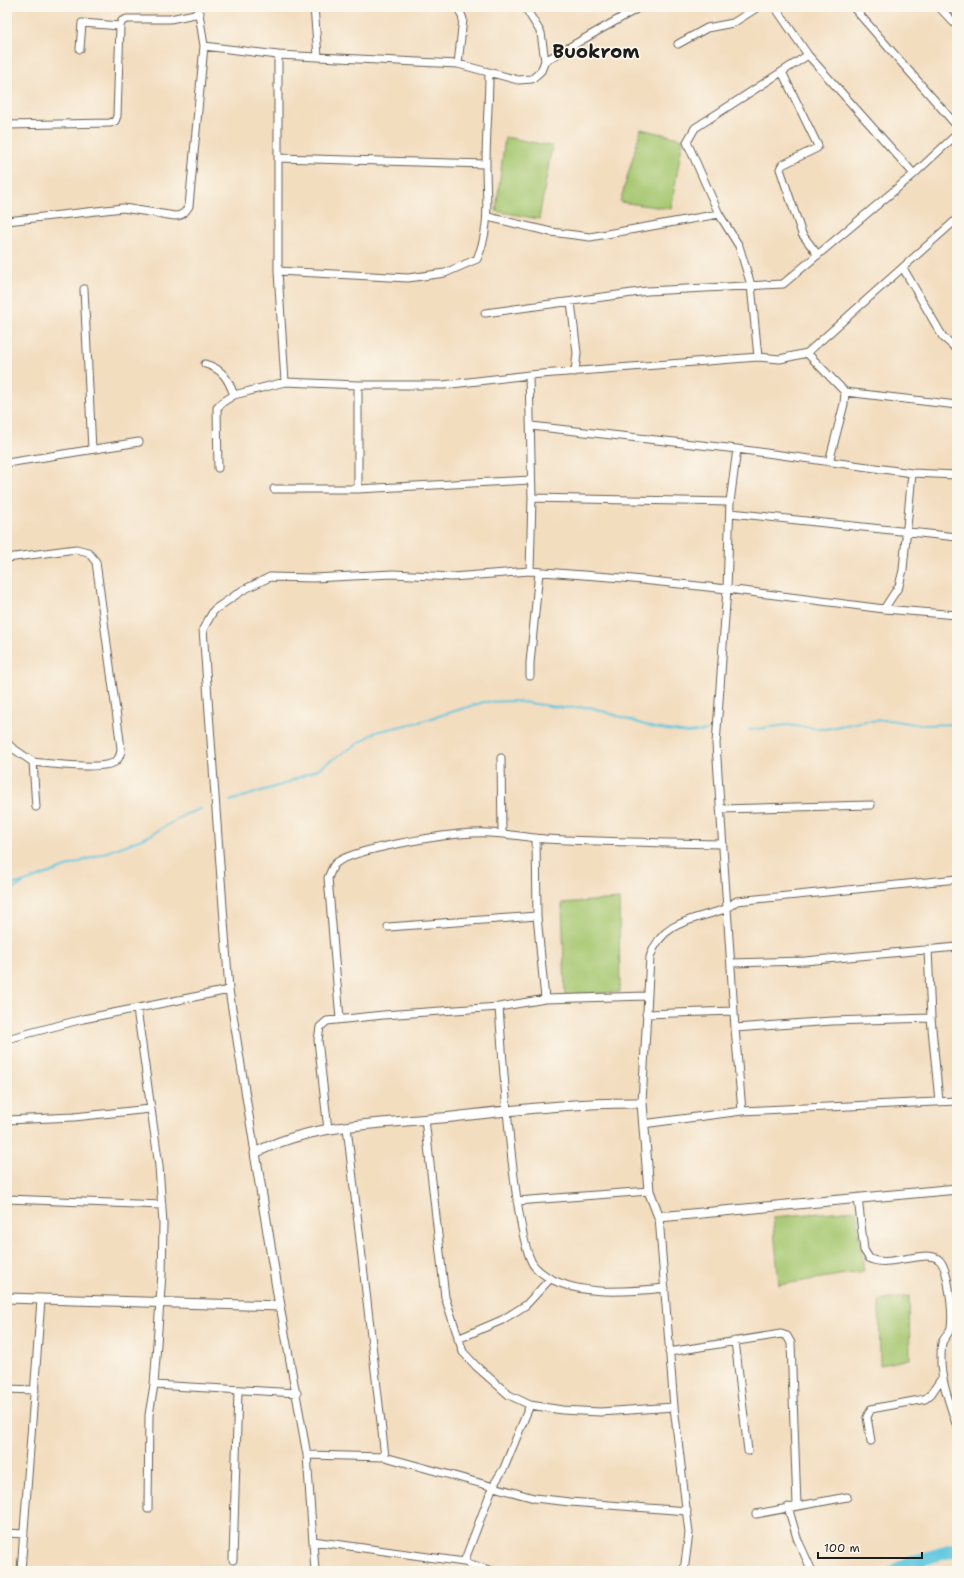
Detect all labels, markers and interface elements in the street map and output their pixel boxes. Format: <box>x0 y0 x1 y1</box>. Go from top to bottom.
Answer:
district label: Buokrom <box>552 39 640 64</box>
scale bar <box>818 1534 922 1560</box>
text: 100 m <box>824 1540 860 1556</box>

